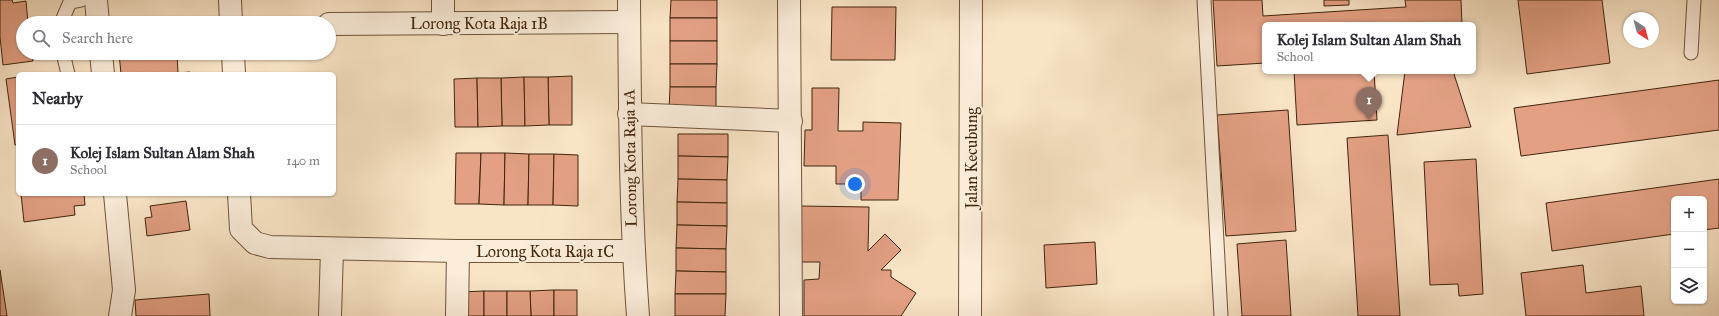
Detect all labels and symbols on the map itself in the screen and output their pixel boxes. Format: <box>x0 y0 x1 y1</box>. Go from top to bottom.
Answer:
north arrow <box>1623 12 1659 48</box>
street label: Lorong Kota Raja 1B <box>410 14 548 34</box>
pin: 1 <box>1356 87 1382 120</box>
street label: Lorong Kota Raja 1A <box>619 89 642 227</box>
street label: Jalan Kecubung <box>962 107 982 211</box>
your location <box>845 174 865 194</box>
street label: Lorong Kota Raja 1C <box>476 242 614 262</box>

